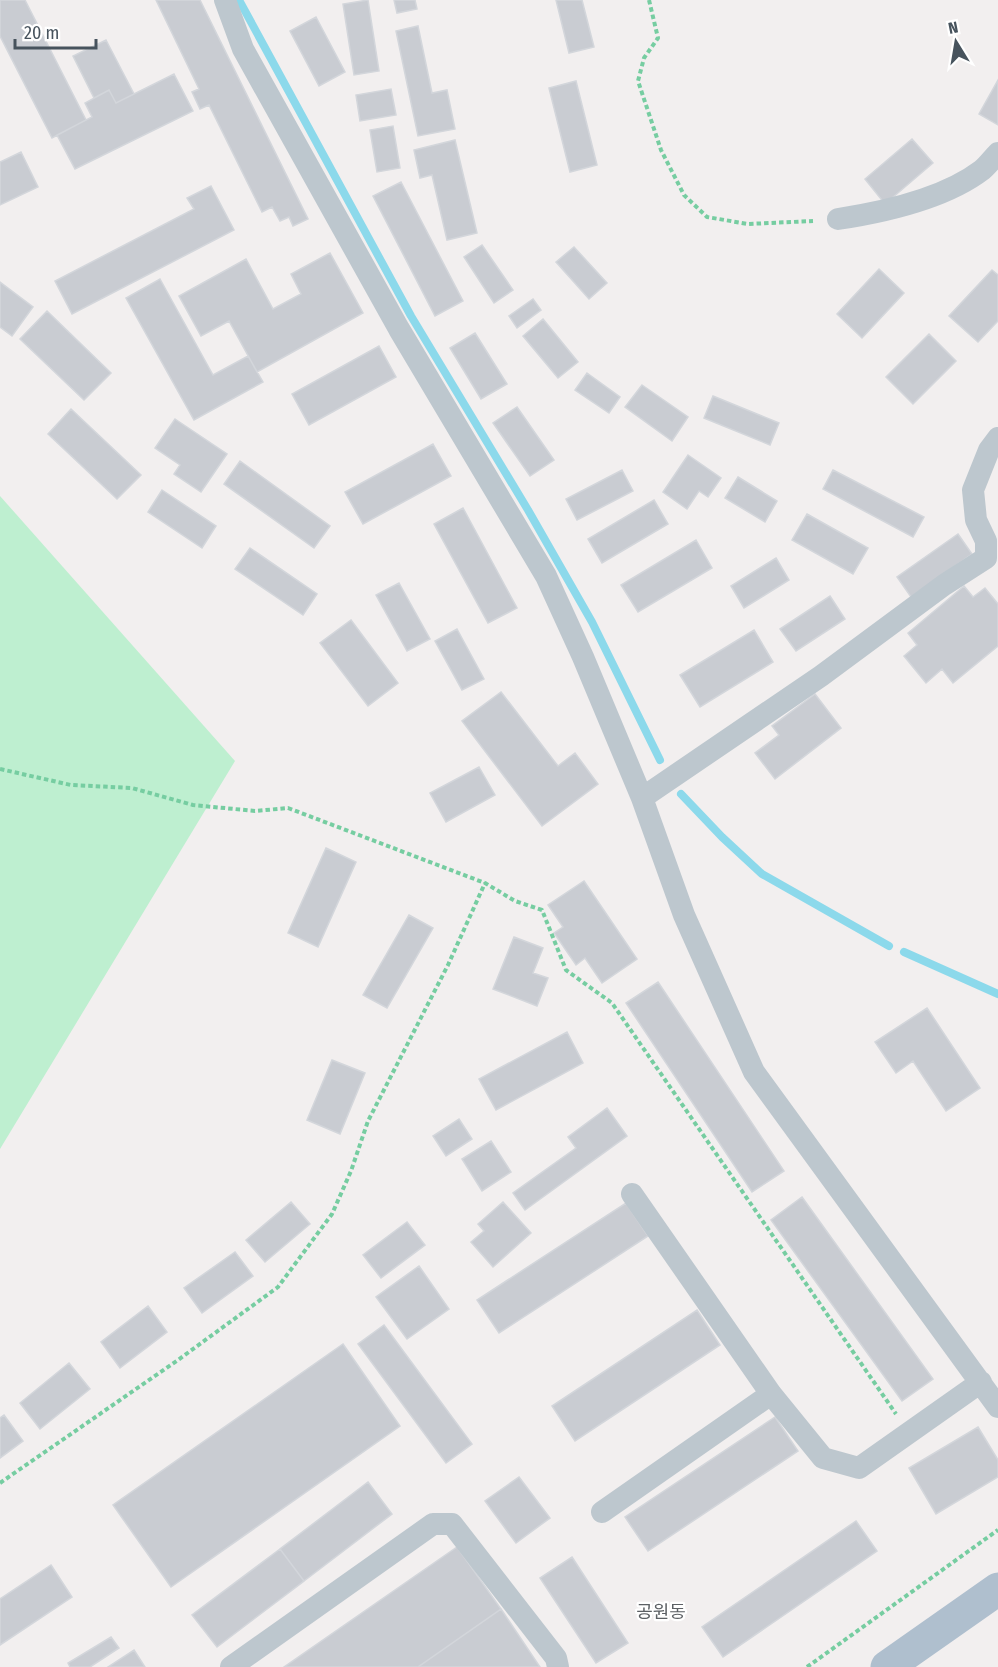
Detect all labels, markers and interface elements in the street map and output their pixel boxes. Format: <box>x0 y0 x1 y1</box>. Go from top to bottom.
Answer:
scale bar <box>15 12 96 50</box>
north arrow <box>926 12 986 72</box>
text: N <box>947 18 960 38</box>
text: 20 m <box>24 22 59 44</box>
district label: 공원동 <box>636 1601 686 1623</box>

